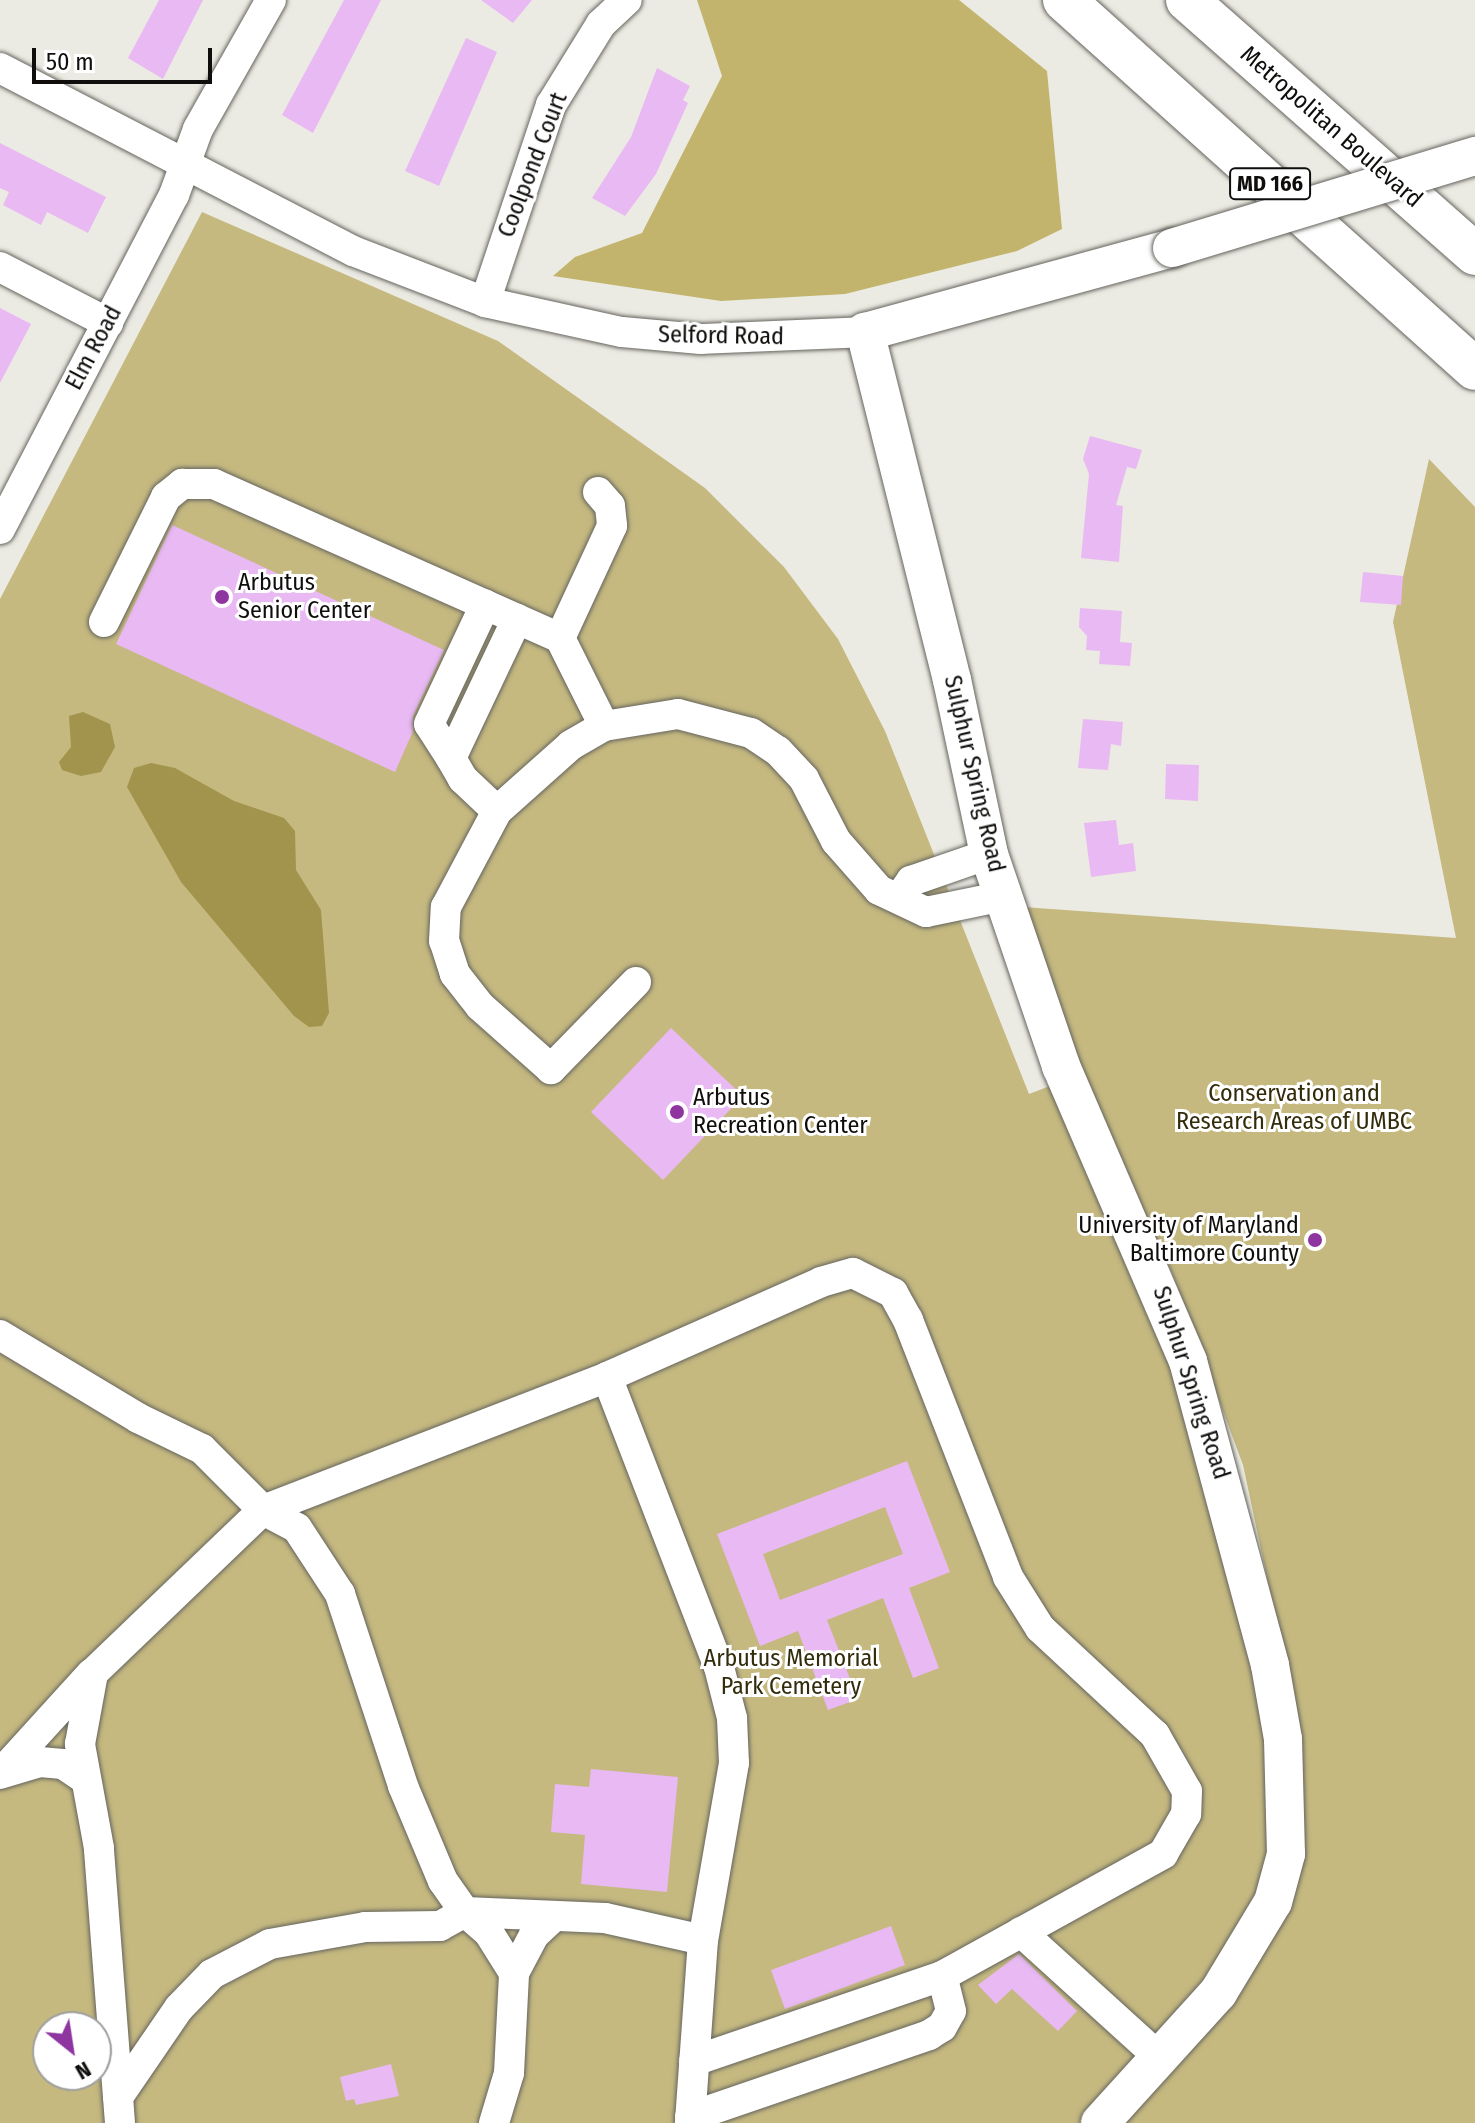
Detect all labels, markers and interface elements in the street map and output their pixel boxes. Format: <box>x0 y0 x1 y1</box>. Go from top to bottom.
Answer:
scale bar <box>36 32 216 82</box>
street label: Metropolitan Boulevard <box>1234 40 1428 214</box>
text: 50 m <box>46 48 94 76</box>
street label: Coolpond Court <box>492 88 574 242</box>
road number: MD 166 <box>1228 166 1312 202</box>
street label: Elm Road <box>60 301 128 395</box>
street label: Selford Road <box>658 321 784 351</box>
place label: Arbutus Senior Center <box>238 569 371 625</box>
marker: Arbutus Senior Center <box>213 588 231 606</box>
street label: Sulphur Spring Road <box>937 673 1011 875</box>
park label: Conservation and Research Areas of UMBC <box>1176 1080 1412 1136</box>
place label: Arbutus Recreation Center <box>693 1084 868 1140</box>
marker: Arbutus Recreation Center <box>668 1103 686 1121</box>
place label: University of Maryland Baltimore County <box>1078 1212 1299 1268</box>
marker: University of Maryland Baltimore County <box>1306 1231 1324 1249</box>
street label: Sulphur Spring Road <box>1146 1283 1236 1483</box>
park label: Arbutus Memorial Park Cemetery <box>704 1645 878 1701</box>
north arrow <box>32 2011 112 2091</box>
text: N <box>71 2055 96 2085</box>

